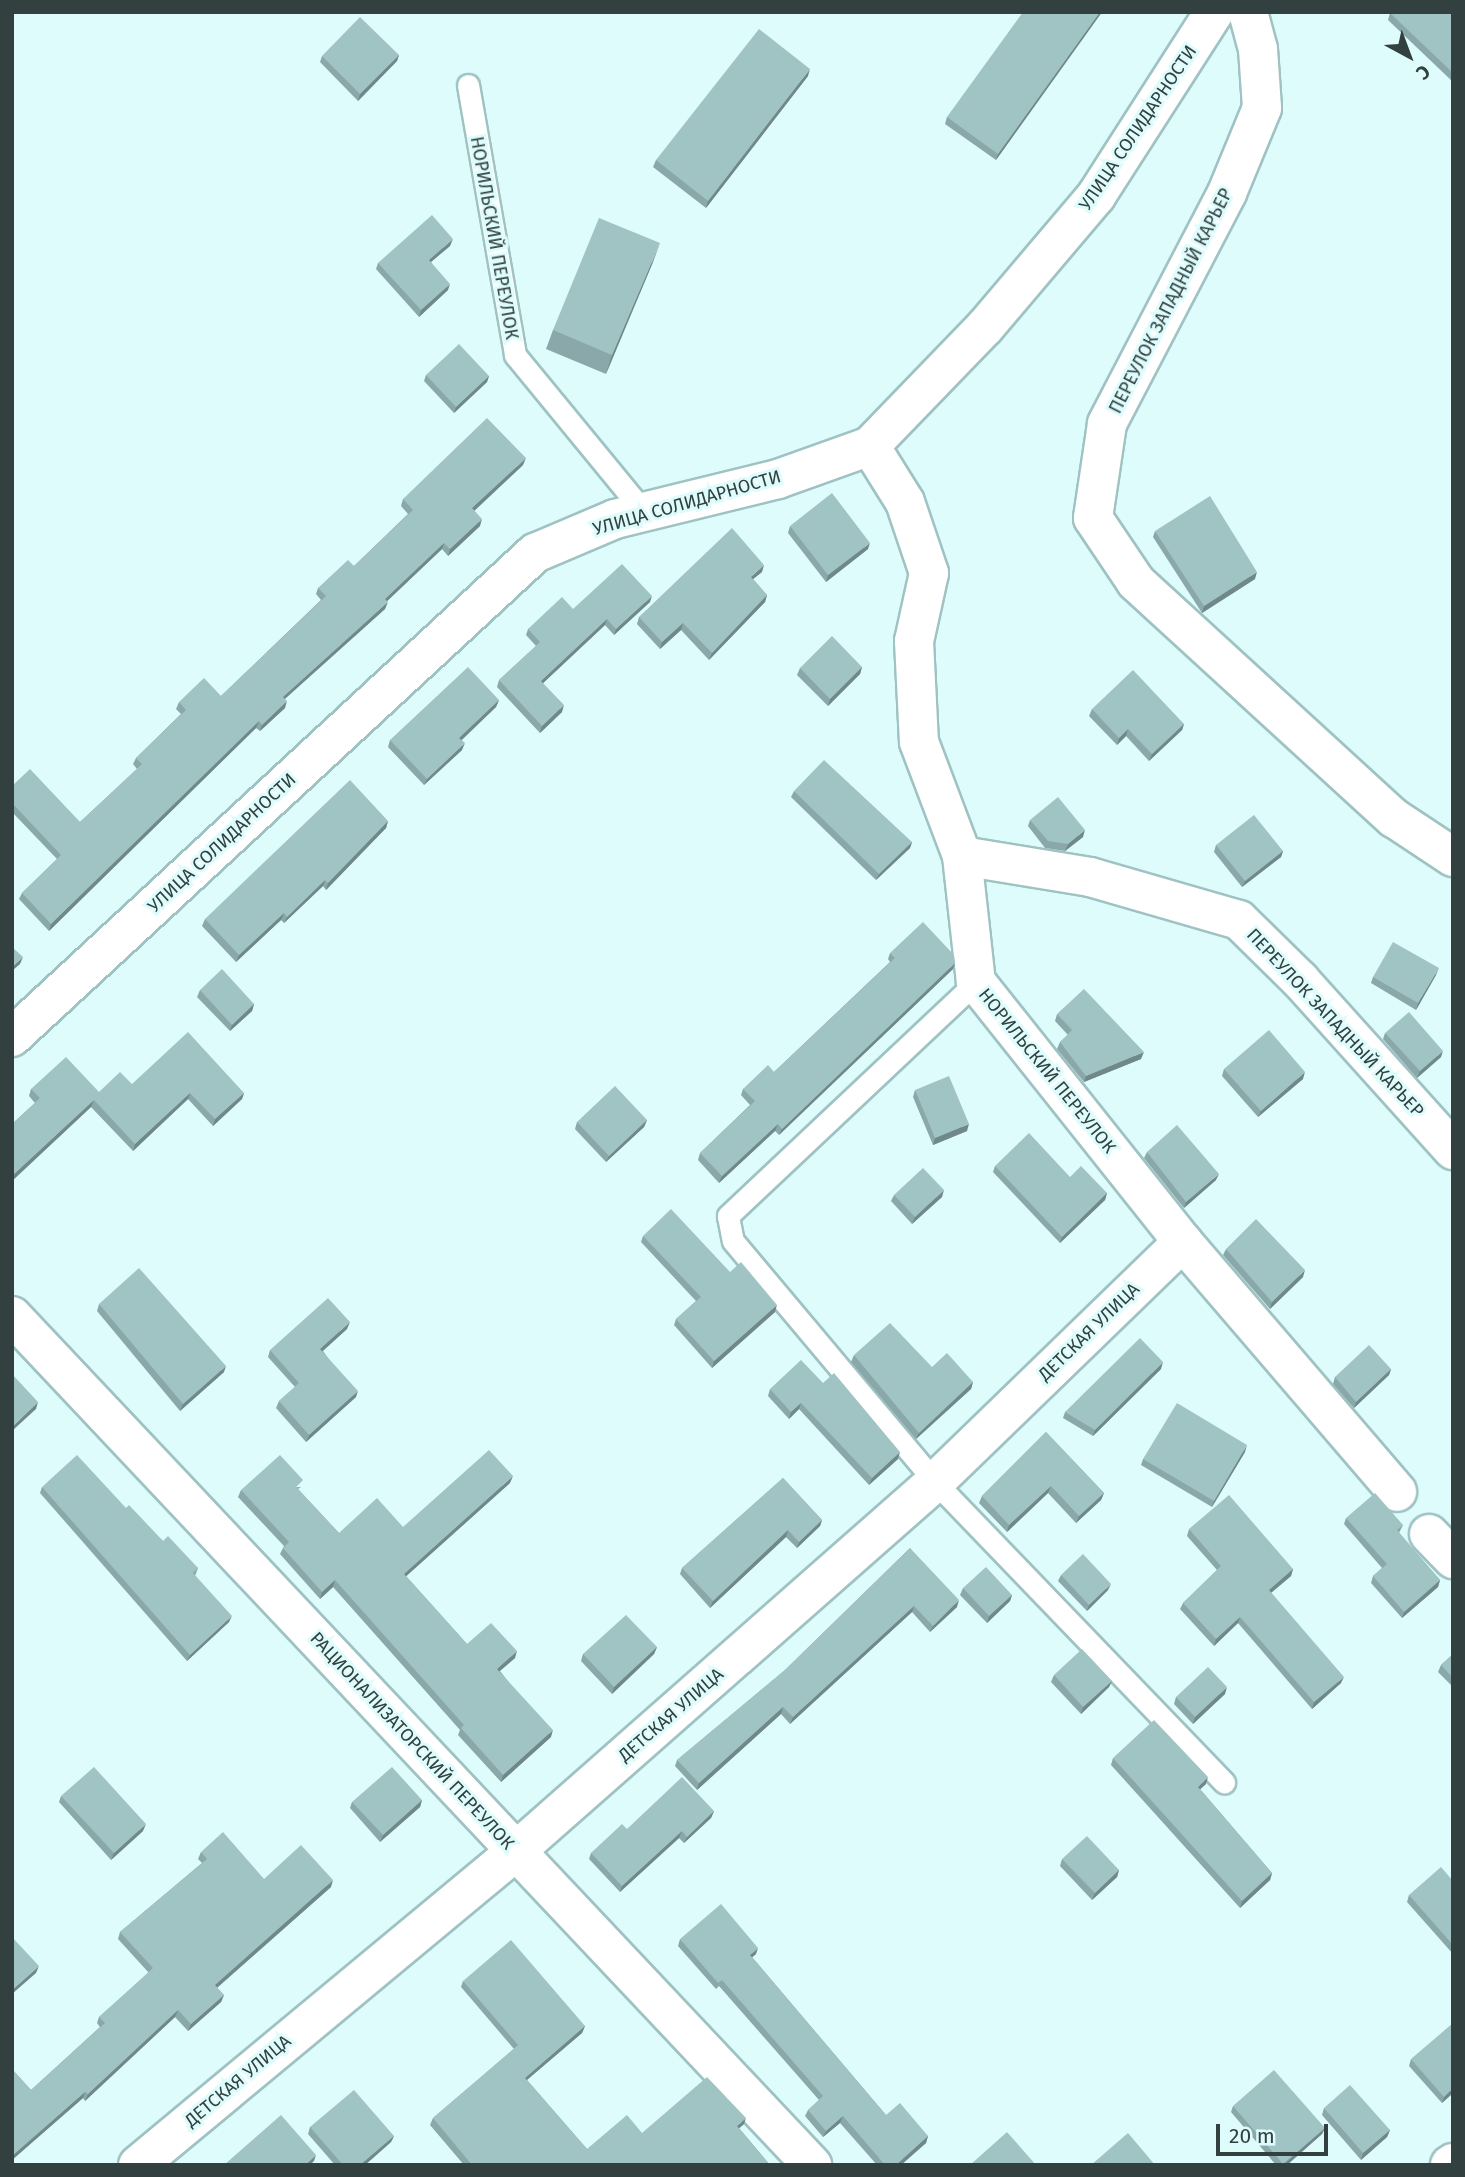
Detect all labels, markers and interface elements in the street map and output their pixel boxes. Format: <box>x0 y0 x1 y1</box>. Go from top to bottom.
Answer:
north arrow <box>1374 21 1444 91</box>
street label: УЛИЦА СОЛИДАРНОСТИ <box>1075 41 1201 215</box>
text: С <box>1411 60 1435 84</box>
street label: НОРИЛЬСКИЙ ПЕРЕУЛОК <box>465 135 523 341</box>
street label: ПЕРЕУЛОК ЗАПАДНЫЙ КАРЬЕР <box>1105 185 1237 417</box>
street label: УЛИЦА СОЛИДАРНОСТИ <box>591 466 783 540</box>
street label: УЛИЦА СОЛИДАРНОСТИ <box>144 769 300 917</box>
street label: ПЕРЕУЛОК ЗАПАДНЫЙ КАРЬЕР <box>1242 924 1428 1122</box>
street label: НОРИЛЬСКИЙ ПЕРЕУЛОК <box>974 984 1120 1158</box>
street label: ДЕТСКАЯ УЛИЦА <box>1034 1278 1144 1386</box>
street label: РАЦИОНАЛИЗАТОРСКИЙ ПЕРЕУЛОК <box>305 1628 519 1854</box>
street label: ДЕТСКАЯ УЛИЦА <box>614 1664 728 1766</box>
street label: ДЕТСКАЯ УЛИЦА <box>181 2030 295 2132</box>
scale bar <box>1220 2110 1332 2154</box>
text: 20 m <box>1229 2123 1275 2149</box>

